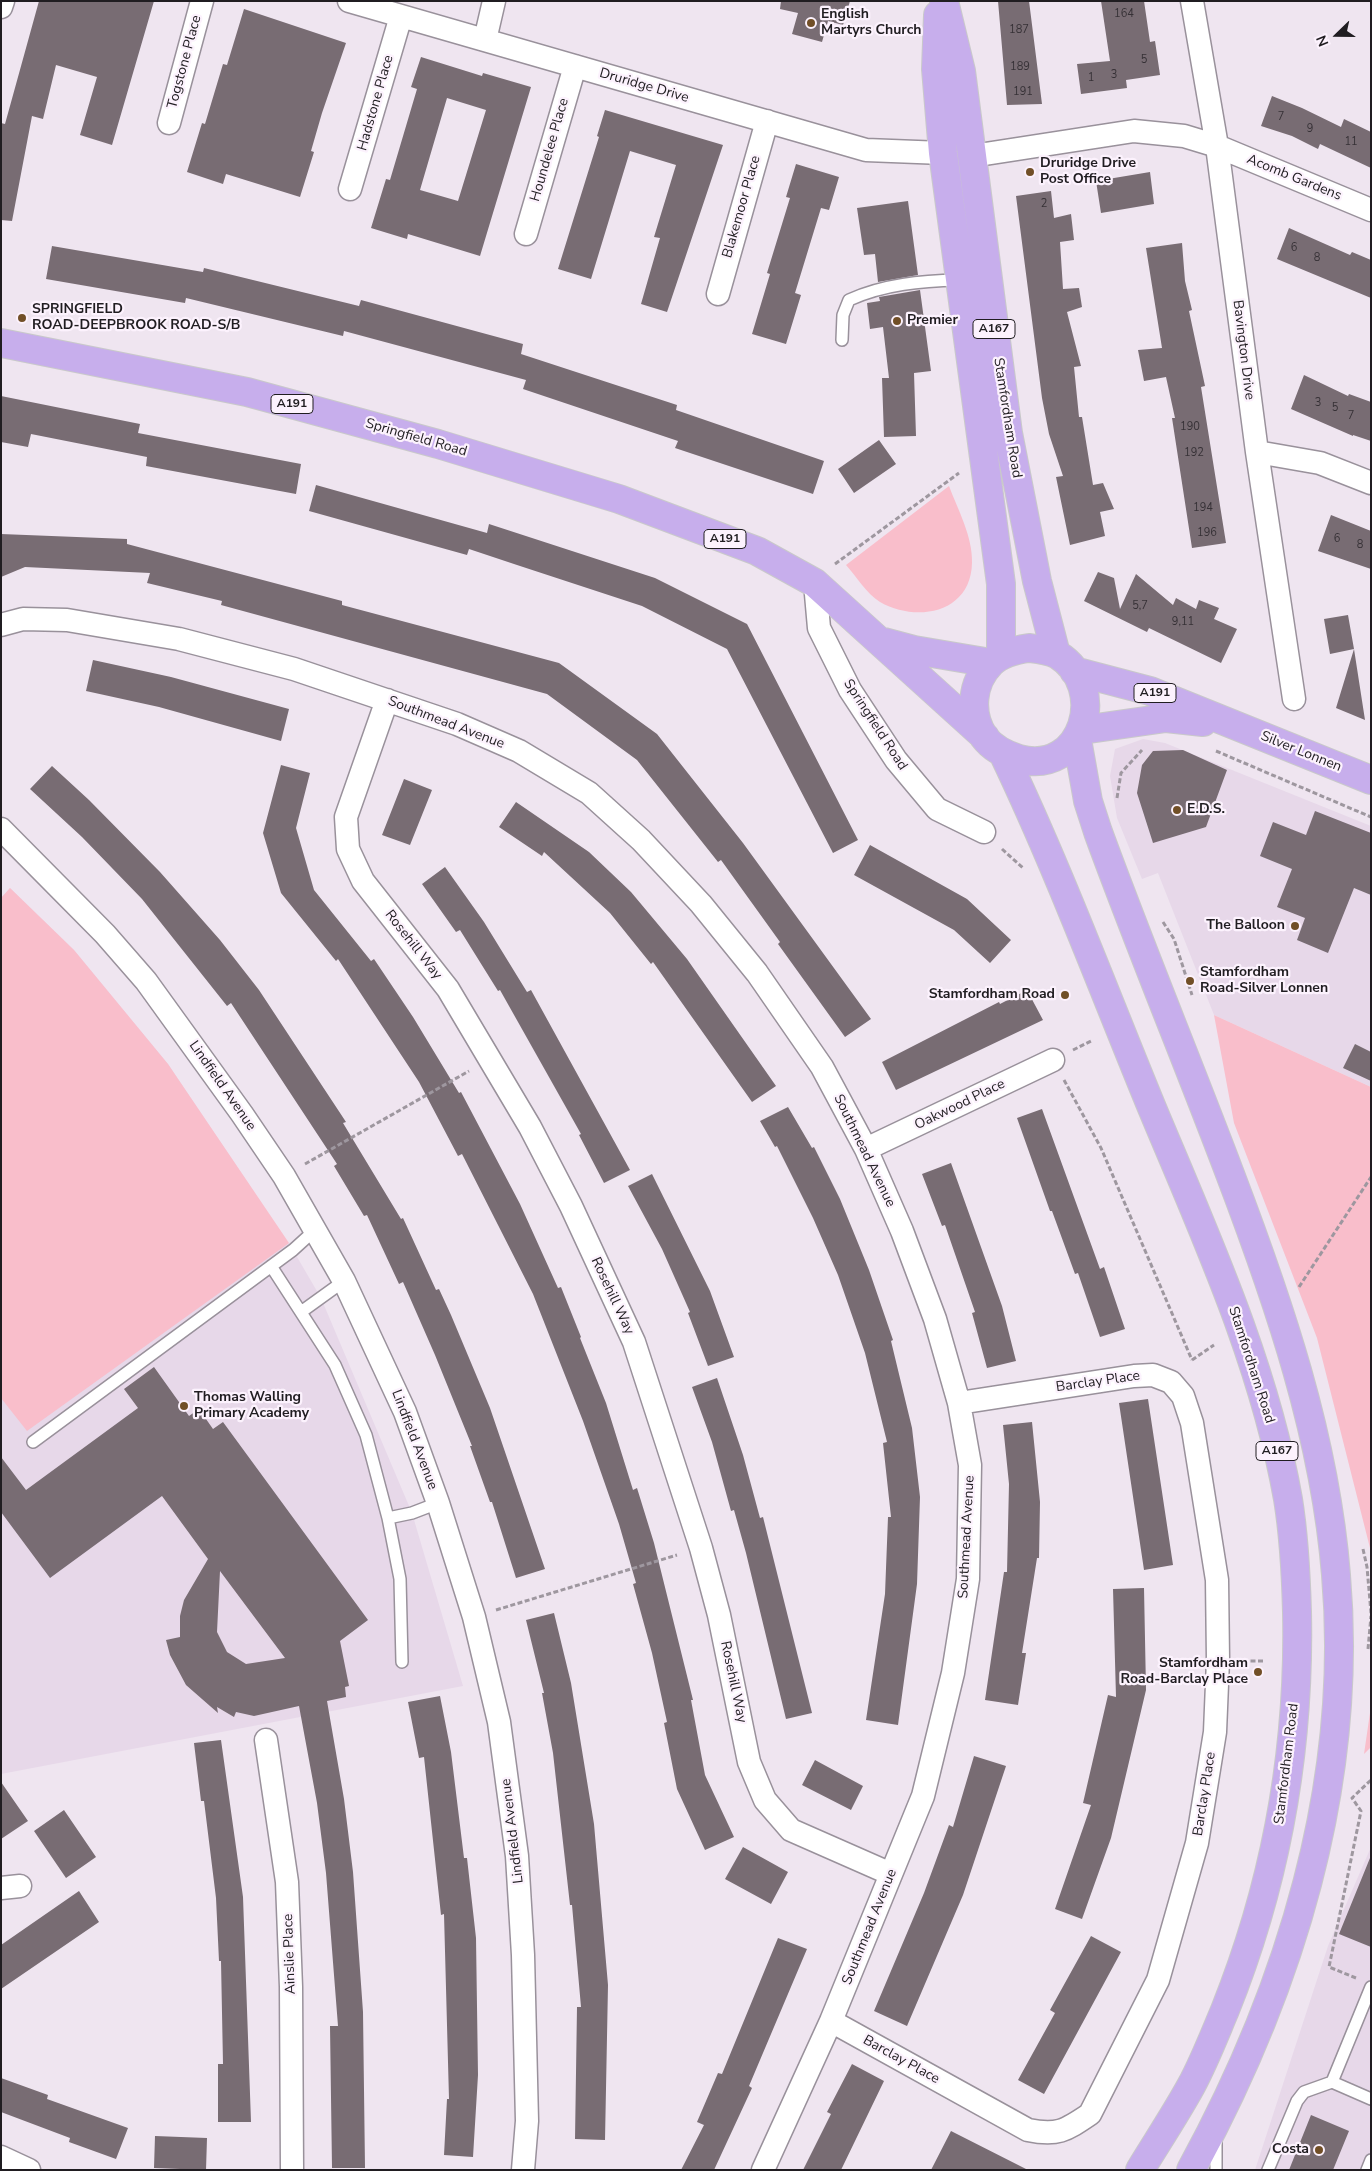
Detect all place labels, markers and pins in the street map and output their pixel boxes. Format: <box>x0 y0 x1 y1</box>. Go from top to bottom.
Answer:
place label: English Martyrs Church <box>821 7 922 40</box>
marker: English Martyrs Church <box>805 17 817 29</box>
place label: Druridge Drive Post Office <box>1040 156 1136 188</box>
marker: Druridge Drive Post Office <box>1024 166 1036 178</box>
place label: SPRINGFIELD ROAD-DEEPBROOK ROAD-S/B <box>32 302 240 334</box>
marker: SPRINGFIELD ROAD-DEEPBROOK ROAD-S/B <box>16 312 28 324</box>
place label: Premier <box>907 313 958 329</box>
marker: Premier <box>891 315 903 327</box>
place label: E.D.S. <box>1187 802 1225 818</box>
marker: E.D.S. <box>1171 804 1183 816</box>
place label: The Balloon <box>1206 918 1285 934</box>
marker: The Balloon <box>1289 920 1301 932</box>
place label: Stamfordham Road-Silver Lonnen <box>1200 965 1328 998</box>
marker: Stamfordham Road-Silver Lonnen <box>1184 975 1196 987</box>
place label: Stamfordham Road <box>929 987 1055 1003</box>
marker: Stamfordham Road <box>1059 989 1071 1001</box>
place label: Thomas Walling Primary Academy <box>194 1390 309 1422</box>
marker: Thomas Walling Primary Academy <box>178 1400 190 1412</box>
place label: Stamfordham Road-Barclay Place <box>1121 1656 1248 1688</box>
marker: Stamfordham Road-Barclay Place <box>1252 1666 1264 1678</box>
place label: Costa <box>1272 2142 1309 2158</box>
marker: Costa <box>1313 2144 1325 2156</box>

